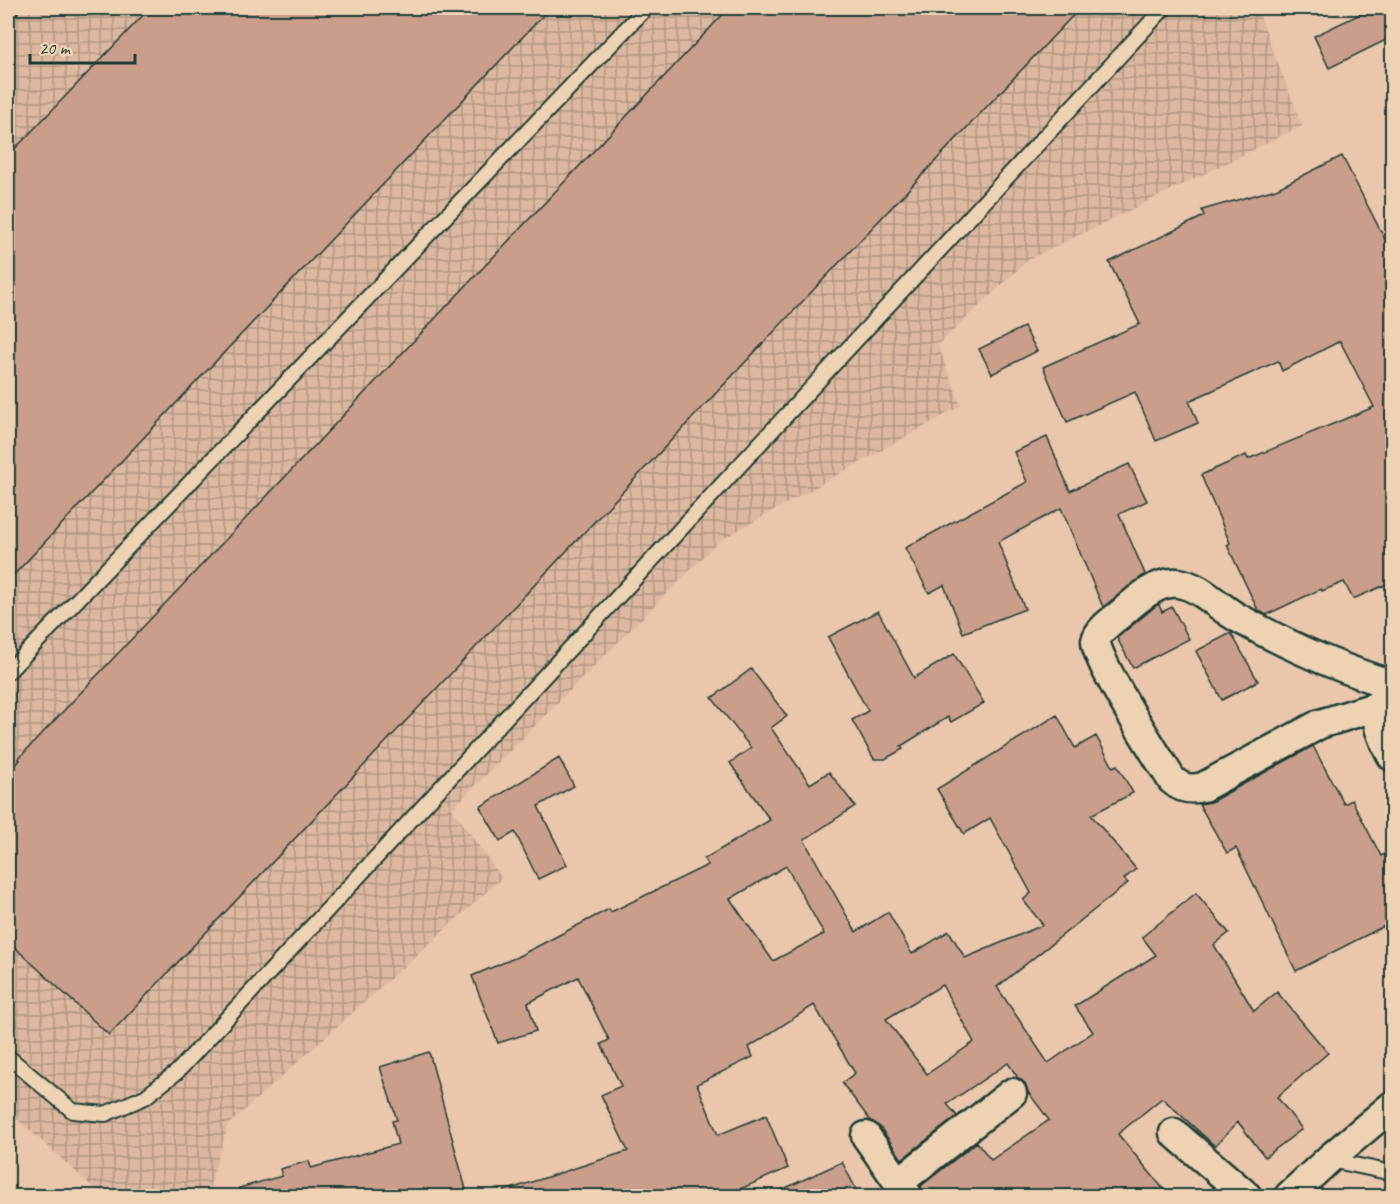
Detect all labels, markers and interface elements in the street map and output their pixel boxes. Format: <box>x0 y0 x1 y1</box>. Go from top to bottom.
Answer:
scale bar <box>30 27 135 65</box>
text: 20 m <box>39 37 72 59</box>

